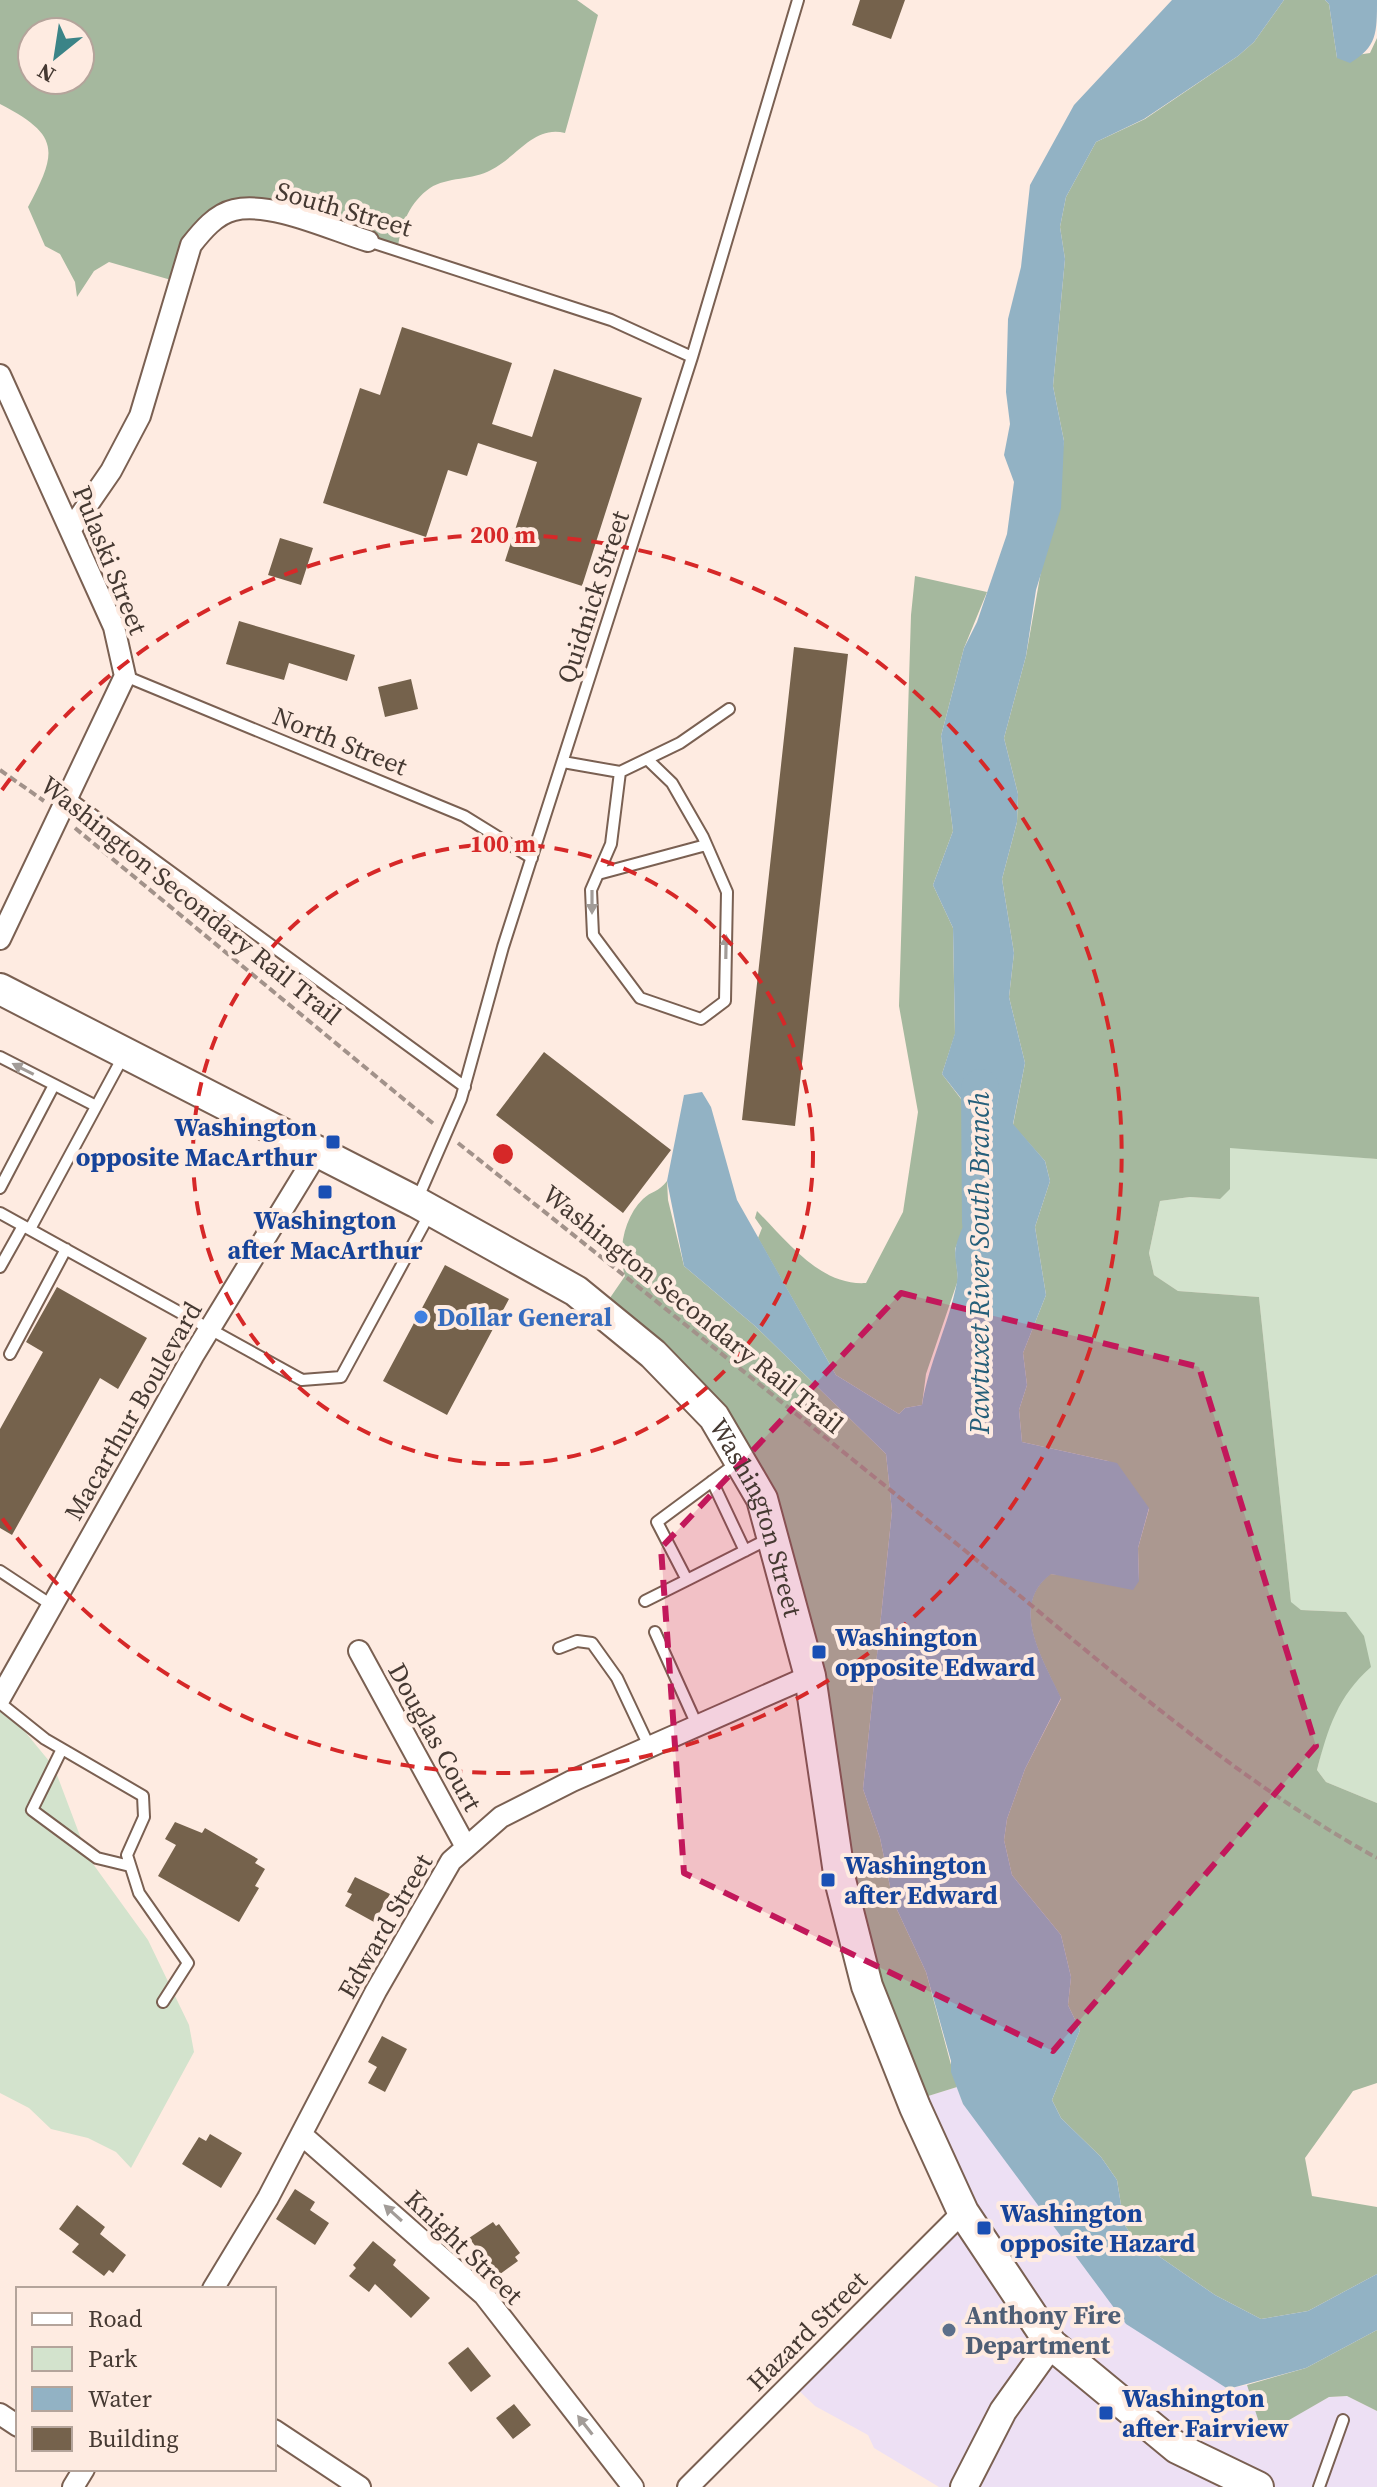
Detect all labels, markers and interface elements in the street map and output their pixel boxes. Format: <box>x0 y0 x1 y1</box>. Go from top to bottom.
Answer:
north arrow <box>16 16 96 96</box>
text: N <box>32 56 60 90</box>
street label: South Street <box>272 172 417 246</box>
street label: Pulaski Street <box>64 480 156 640</box>
street label: Quidnick Street <box>548 506 638 688</box>
text: 200 m <box>470 518 536 551</box>
street label: North Street <box>267 698 413 784</box>
street label: Washington Secondary Rail Trail <box>33 767 349 1033</box>
text: 100 m <box>470 827 536 860</box>
one-way arrow <box>586 889 598 915</box>
one-way arrow <box>720 934 732 959</box>
one-way arrow <box>12 1062 35 1076</box>
water label: Pawtuxet River South Branch <box>960 1092 998 1435</box>
place label: Washington opposite MacArthur <box>76 1109 318 1175</box>
marker: Washington opposite MacArthur <box>324 1133 342 1151</box>
centre of rings <box>489 1140 517 1168</box>
street label: Washington Secondary Rail Trail <box>535 1176 851 1442</box>
marker: Washington after MacArthur <box>316 1183 334 1201</box>
place label: Washington after MacArthur <box>228 1202 423 1268</box>
street label: Macarthur Boulevard <box>56 1295 211 1527</box>
place label: Dollar General <box>437 1299 612 1335</box>
marker: Dollar General <box>412 1308 430 1326</box>
street label: Washington Street <box>701 1412 811 1621</box>
place label: Washington opposite Edward <box>835 1619 1035 1685</box>
marker: Washington opposite Edward <box>810 1643 828 1661</box>
street label: Douglas Court <box>379 1656 491 1818</box>
street label: Edward Street <box>329 1847 441 2005</box>
place label: Washington after Edward <box>844 1847 998 1913</box>
marker: Washington after Edward <box>819 1871 837 1889</box>
street label: Knight Street <box>397 2182 531 2313</box>
place label: Washington opposite Hazard <box>1000 2195 1195 2261</box>
one-way arrow <box>383 2205 403 2222</box>
marker: Washington opposite Hazard <box>975 2219 993 2237</box>
street label: Hazard Street <box>739 2262 876 2399</box>
legend <box>16 2287 276 2471</box>
place label: Anthony Fire Department <box>965 2297 1121 2363</box>
text: Road <box>88 2302 143 2335</box>
marker: Anthony Fire Department <box>940 2321 958 2339</box>
text: Park <box>88 2342 138 2375</box>
place label: Washington after Fairview <box>1122 2380 1289 2446</box>
text: Water <box>88 2382 152 2415</box>
marker: Washington after Fairview <box>1097 2404 1115 2422</box>
one-way arrow <box>578 2415 594 2435</box>
text: Building <box>88 2422 179 2455</box>

